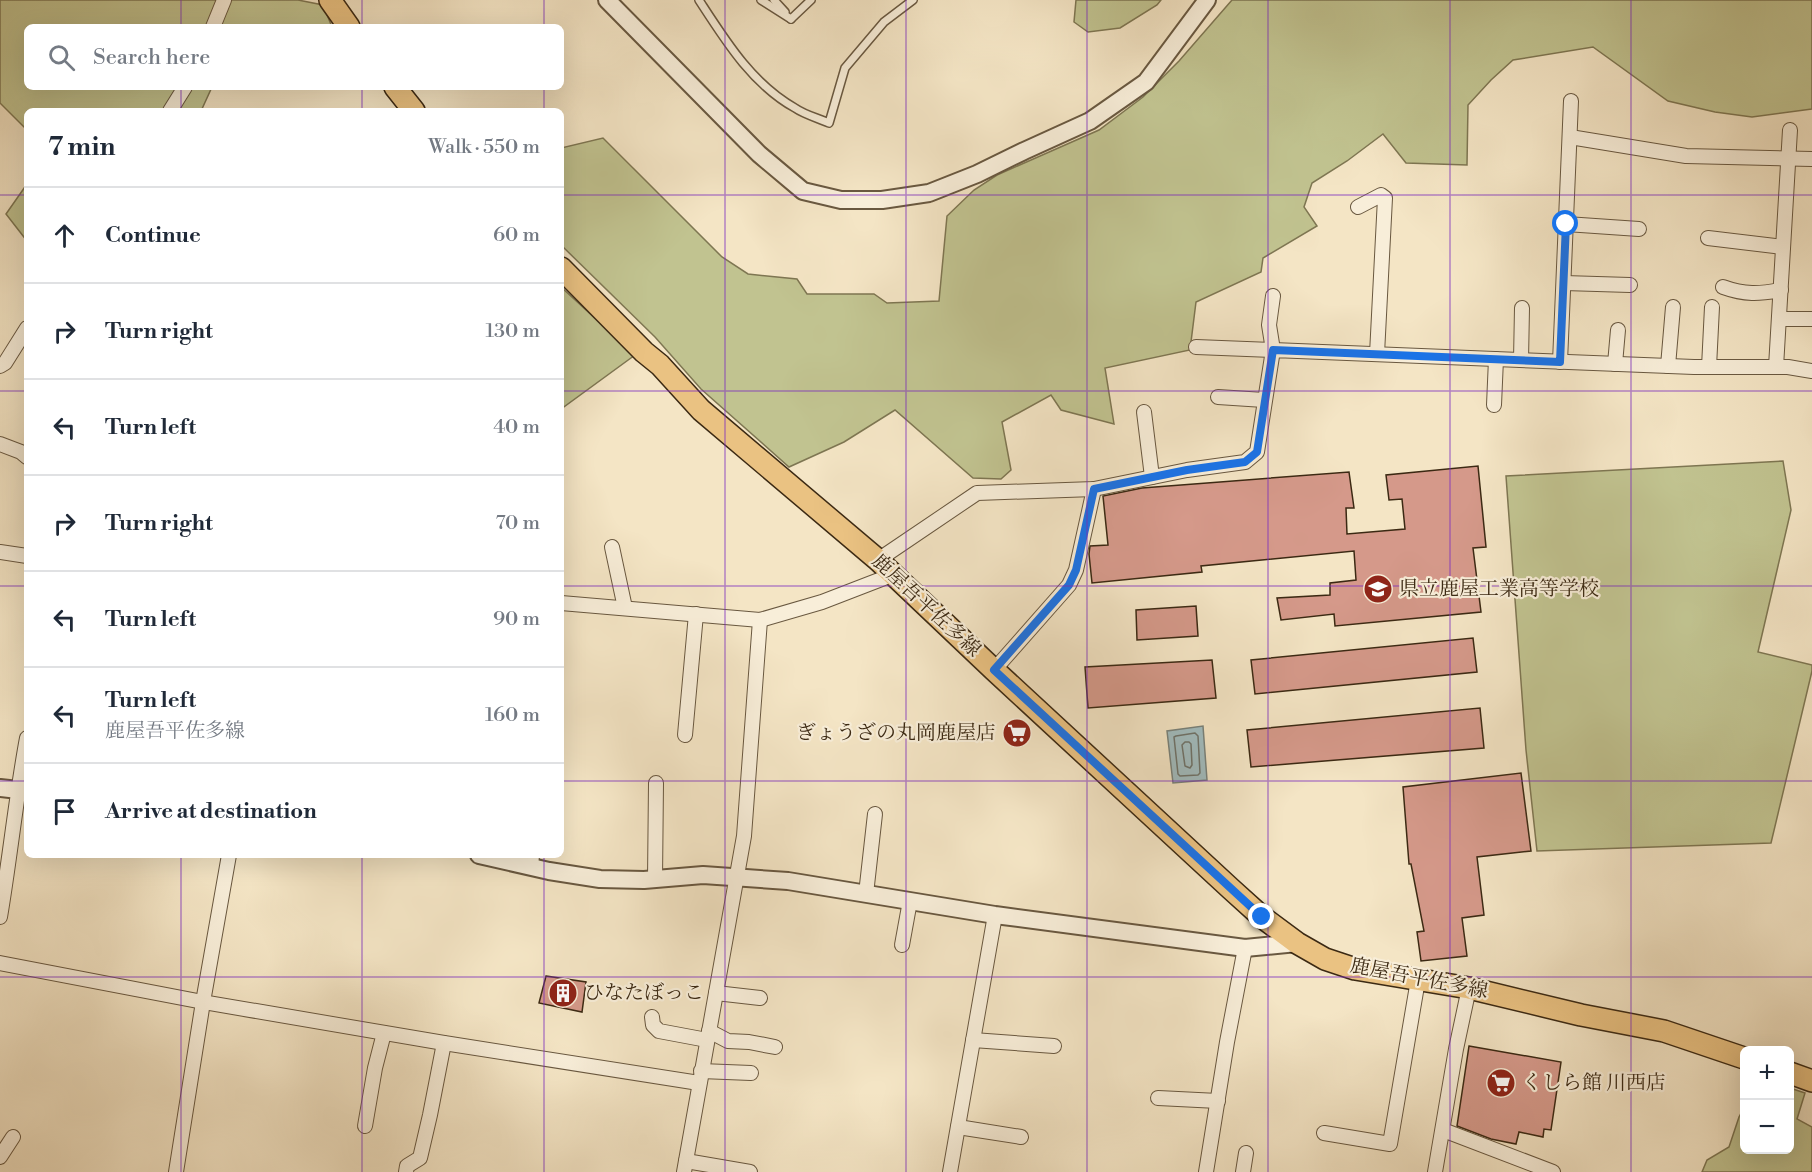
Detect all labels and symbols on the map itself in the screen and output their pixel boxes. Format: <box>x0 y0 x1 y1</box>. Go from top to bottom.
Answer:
route start <box>1552 210 1578 236</box>
street label: 鹿屋吾平佐多線 <box>866 549 986 663</box>
school or university icon: 県立鹿屋工業高等学校 <box>1362 573 1394 605</box>
place label: 県立鹿屋工業高等学校 <box>1399 577 1599 602</box>
supermarket icon: ぎょうざの丸岡鹿屋店 <box>1001 717 1033 749</box>
place label: ぎょうざの丸岡鹿屋店 <box>796 721 996 746</box>
route end <box>1248 903 1274 929</box>
street label: 鹿屋吾平佐多線 <box>1348 953 1490 1005</box>
building icon: ひなたぼっこ <box>547 977 579 1009</box>
place label: ひなたぼっこ <box>584 981 704 1006</box>
supermarket icon: くしら館 川西店 <box>1485 1067 1517 1099</box>
place label: くしら館 川西店 <box>1522 1071 1666 1096</box>

